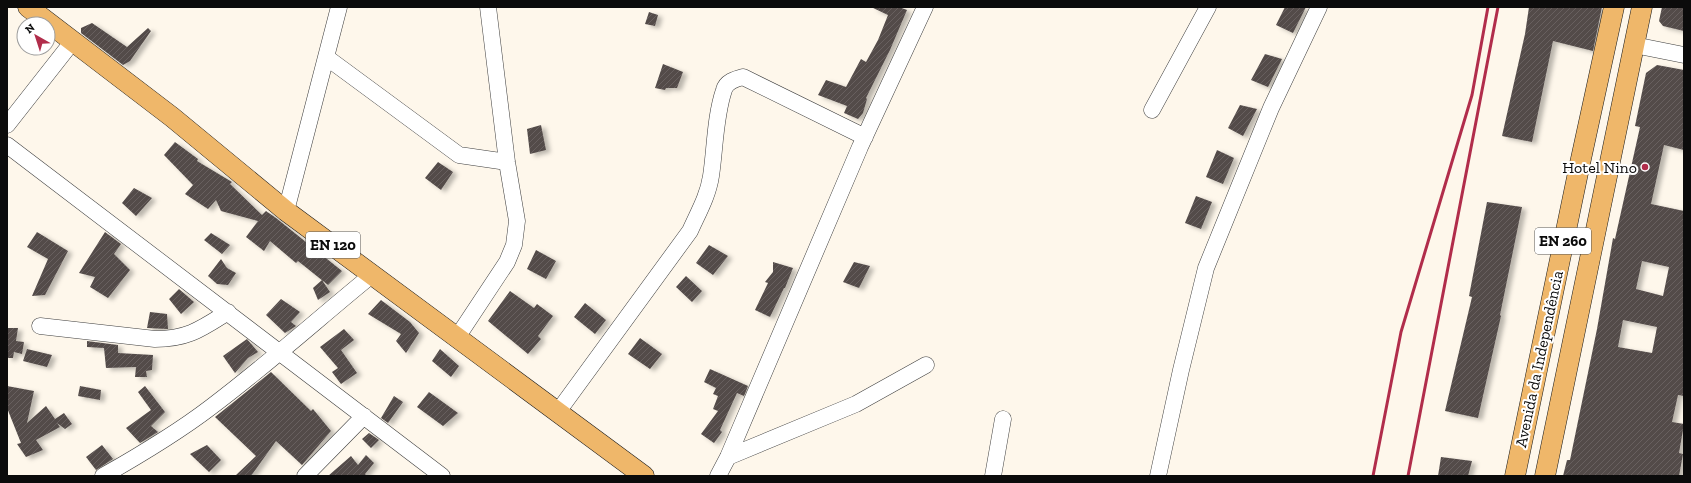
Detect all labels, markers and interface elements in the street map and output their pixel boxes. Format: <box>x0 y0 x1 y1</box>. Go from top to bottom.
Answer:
north arrow <box>16 16 56 56</box>
text: N <box>23 21 38 36</box>
place label: Hotel Nino <box>1562 158 1637 177</box>
marker: Hotel Nino <box>1640 162 1650 172</box>
road number: EN 260 <box>1535 228 1591 254</box>
road number: EN 120 <box>306 232 360 258</box>
street label: Avenida da Independência <box>1511 269 1567 449</box>

